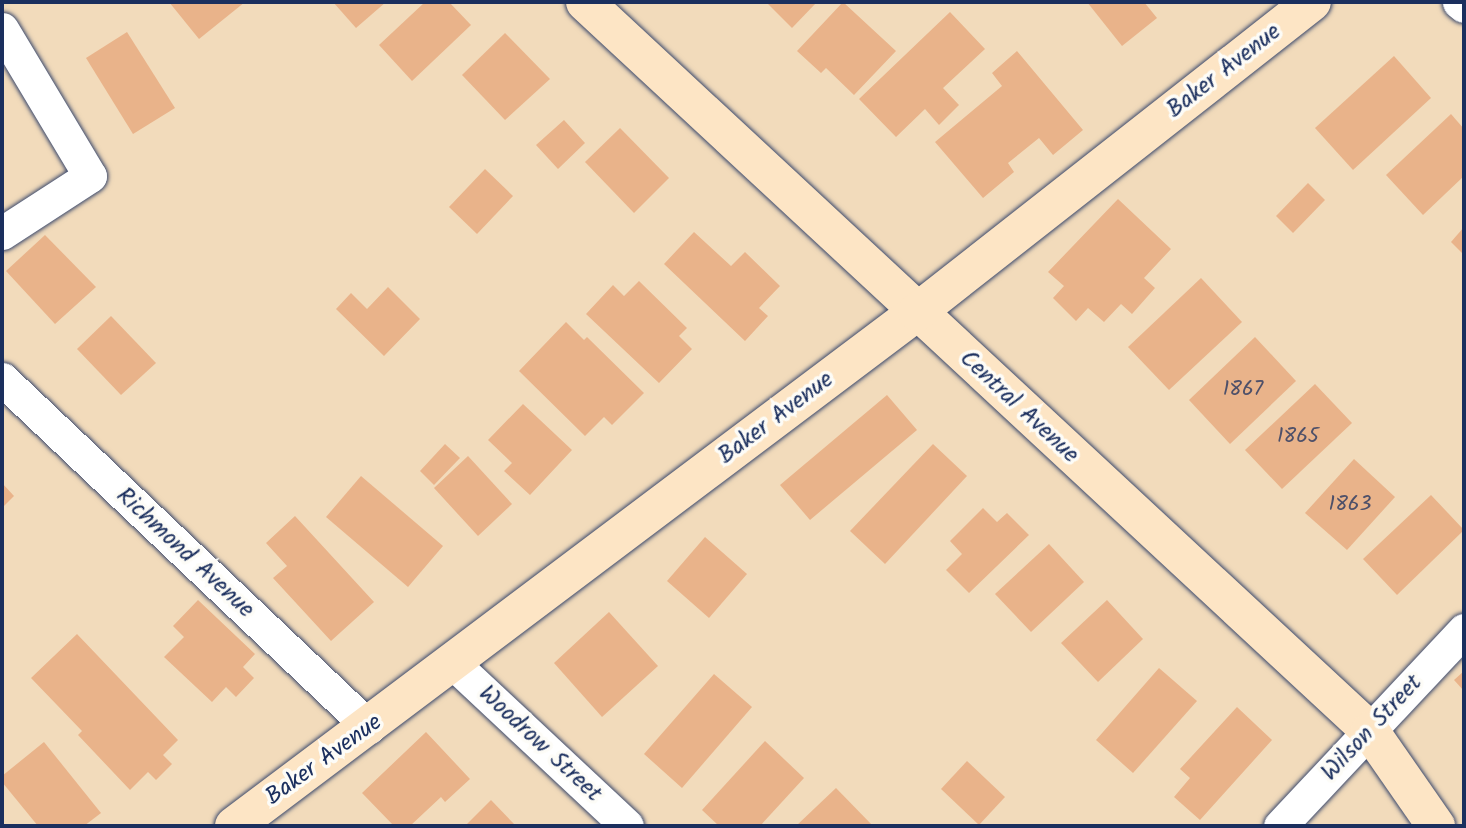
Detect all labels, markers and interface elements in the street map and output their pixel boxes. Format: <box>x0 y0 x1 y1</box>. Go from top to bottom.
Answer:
street label: Baker Avenue <box>1161 18 1287 124</box>
street label: Central Avenue <box>953 344 1085 470</box>
street label: Baker Avenue <box>713 365 839 471</box>
house number: 1867 <box>1223 377 1263 403</box>
house number: 1865 <box>1277 424 1319 450</box>
street label: Richmond Avenue <box>110 482 260 624</box>
house number: 1863 <box>1329 492 1371 518</box>
street label: Wilson Street <box>1316 669 1428 787</box>
street label: Woodrow Street <box>472 680 608 808</box>
street label: Baker Avenue <box>260 708 388 812</box>

